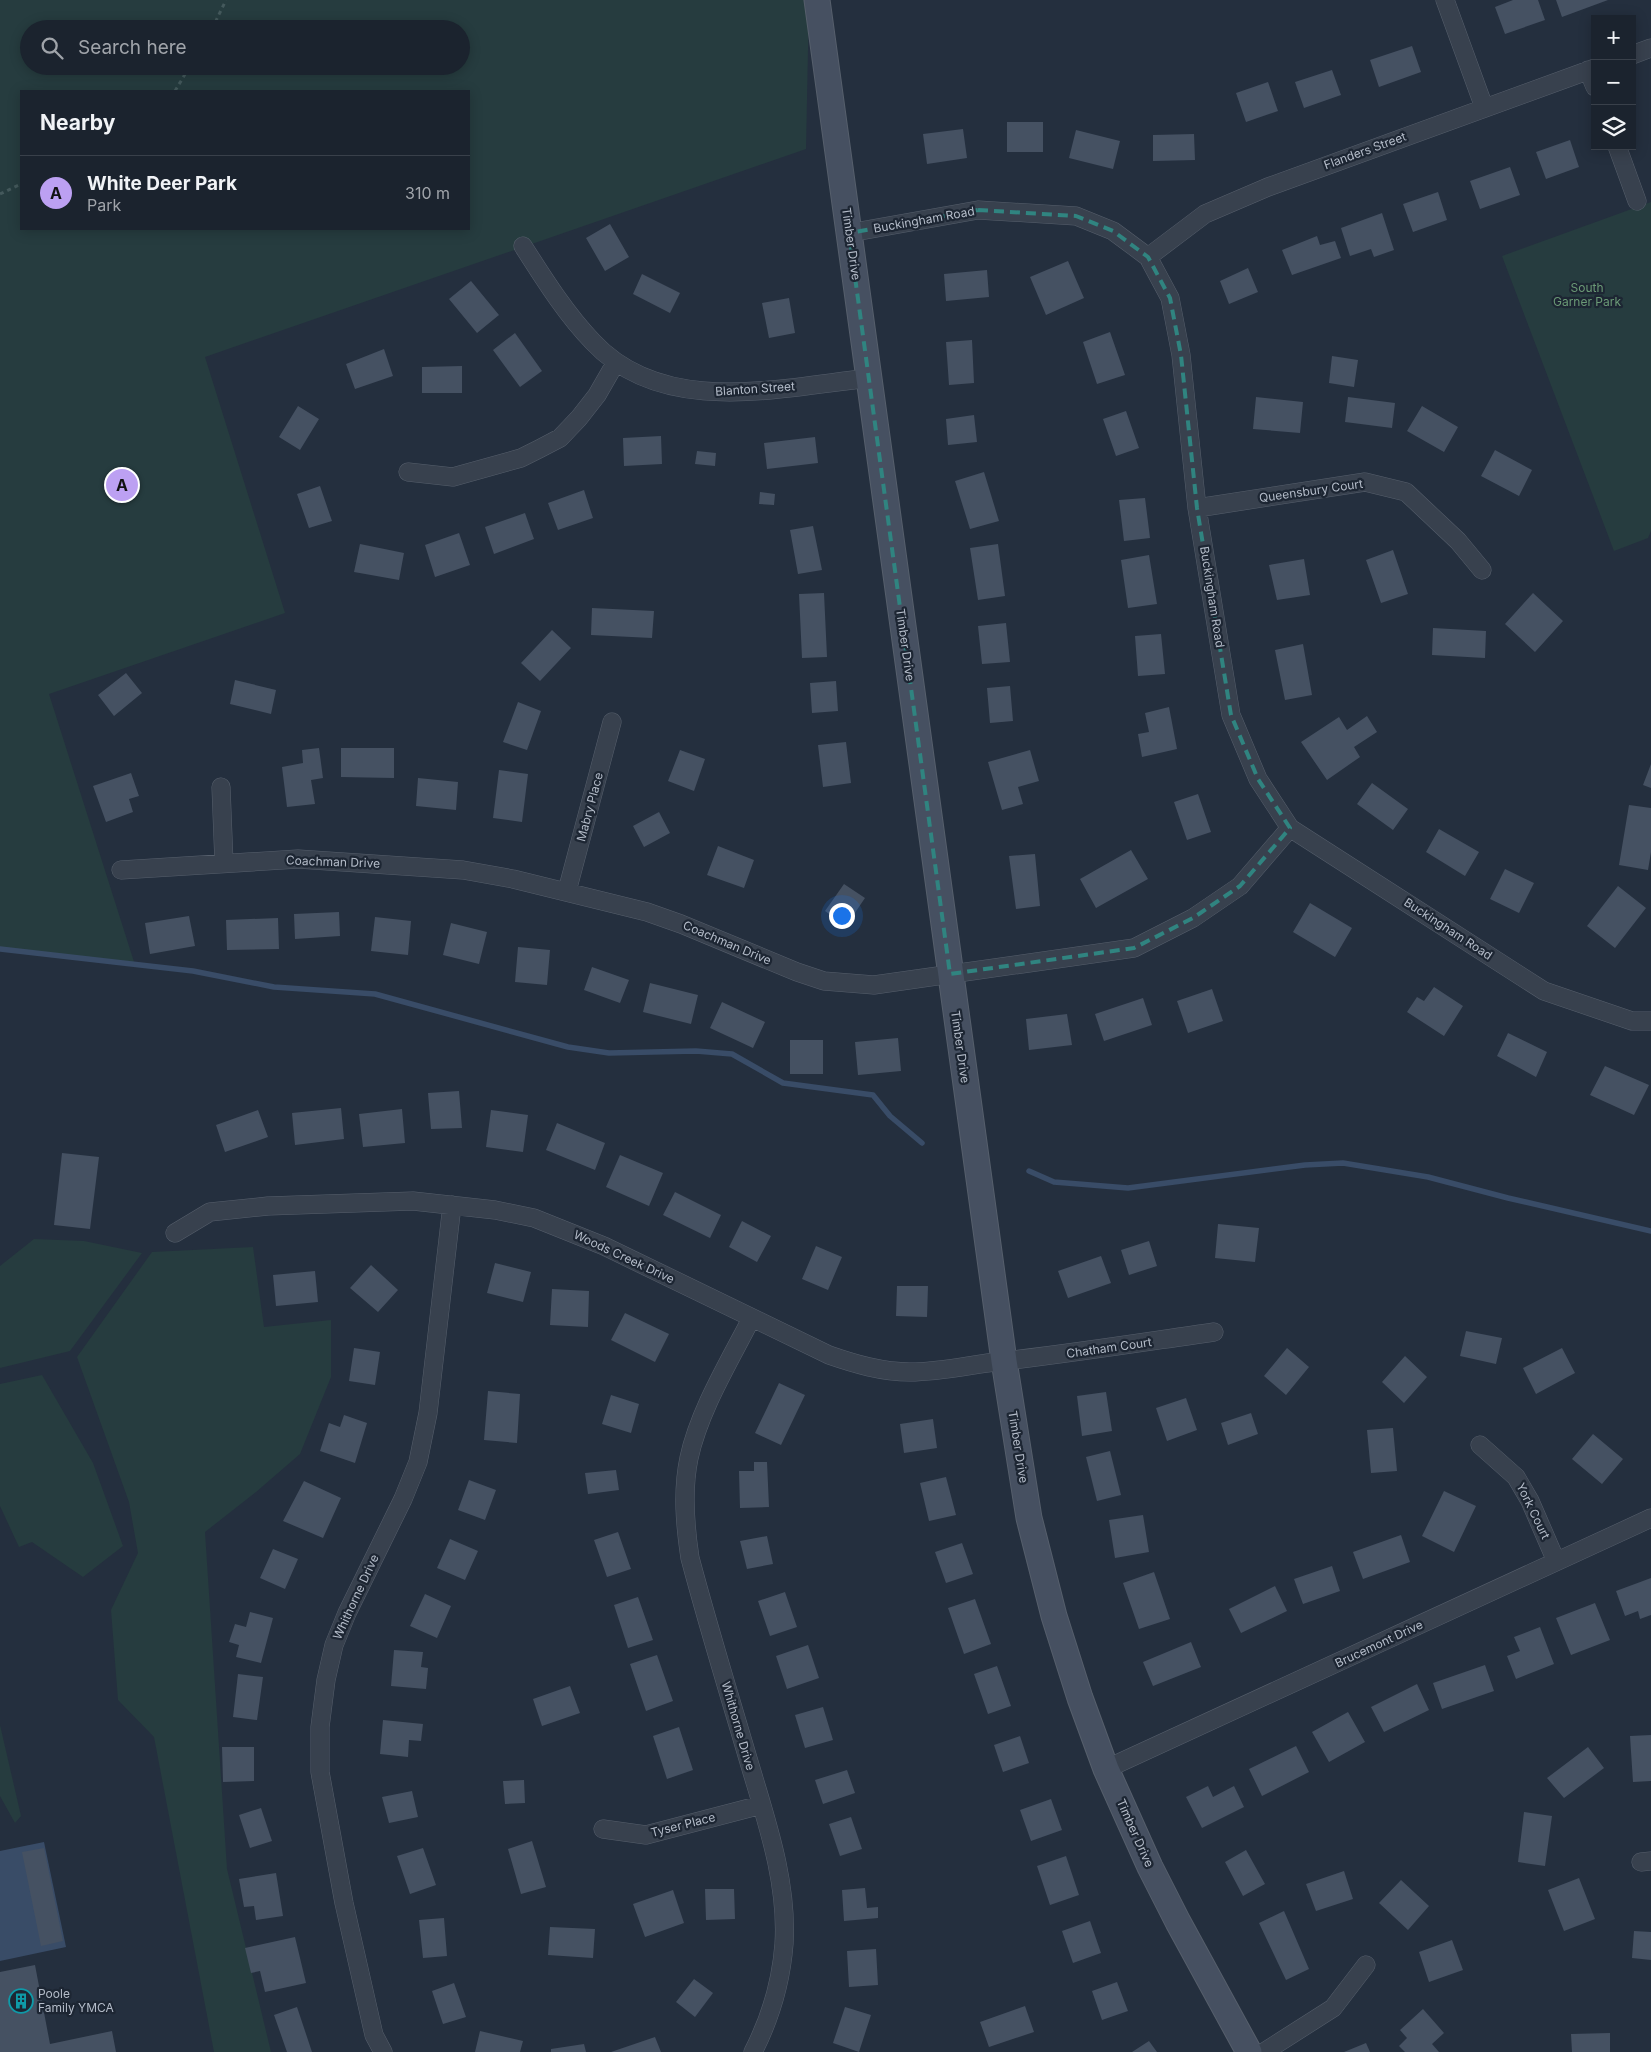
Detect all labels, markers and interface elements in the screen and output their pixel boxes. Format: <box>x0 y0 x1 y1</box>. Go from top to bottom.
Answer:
map controls <box>1591 15 1636 150</box>
button: + <box>1591 15 1636 60</box>
search box <box>20 20 470 75</box>
icon: search <box>38 34 66 62</box>
text: Search here <box>78 36 187 59</box>
button: − <box>1591 60 1636 105</box>
button: layers <box>1591 105 1636 150</box>
text: Nearby <box>40 110 115 135</box>
street label: Flanders Street <box>1322 129 1408 172</box>
text: White Deer Park <box>87 172 237 195</box>
text: A <box>50 183 62 203</box>
text: 310 m <box>405 183 450 203</box>
text: Park <box>87 195 121 215</box>
street label: Buckingham Road <box>872 203 976 236</box>
street label: Timber Drive <box>839 207 864 281</box>
park label: South Garner Park <box>1553 280 1621 309</box>
street label: Blanton Street <box>715 378 795 399</box>
pin: A <box>106 466 138 504</box>
street label: Queensbury Court <box>1258 476 1364 505</box>
street label: Buckingham Road <box>1197 545 1228 649</box>
street label: Timber Drive <box>893 608 918 682</box>
street label: Mabry Place <box>573 771 606 843</box>
street label: Coachman Drive <box>286 852 380 871</box>
street label: Buckingham Road <box>1401 894 1495 963</box>
your location <box>829 903 855 929</box>
street label: Coachman Drive <box>681 917 774 968</box>
street label: Timber Drive <box>948 1010 973 1084</box>
street label: Woods Creek Drive <box>571 1227 677 1286</box>
street label: Chatham Court <box>1065 1334 1153 1361</box>
street label: Timber Drive <box>1005 1410 1032 1484</box>
street label: York Court <box>1513 1480 1554 1541</box>
street label: Whithorne Drive <box>329 1552 382 1642</box>
street label: Brucemont Drive <box>1332 1617 1425 1670</box>
street label: Whithorne Drive <box>719 1680 758 1772</box>
street label: Timber Drive <box>1114 1796 1157 1869</box>
street label: Tyser Place <box>649 1809 717 1840</box>
place label: Poole Family YMCA <box>38 1986 114 2015</box>
building icon: Poole Family YMCA <box>8 1988 34 2014</box>

